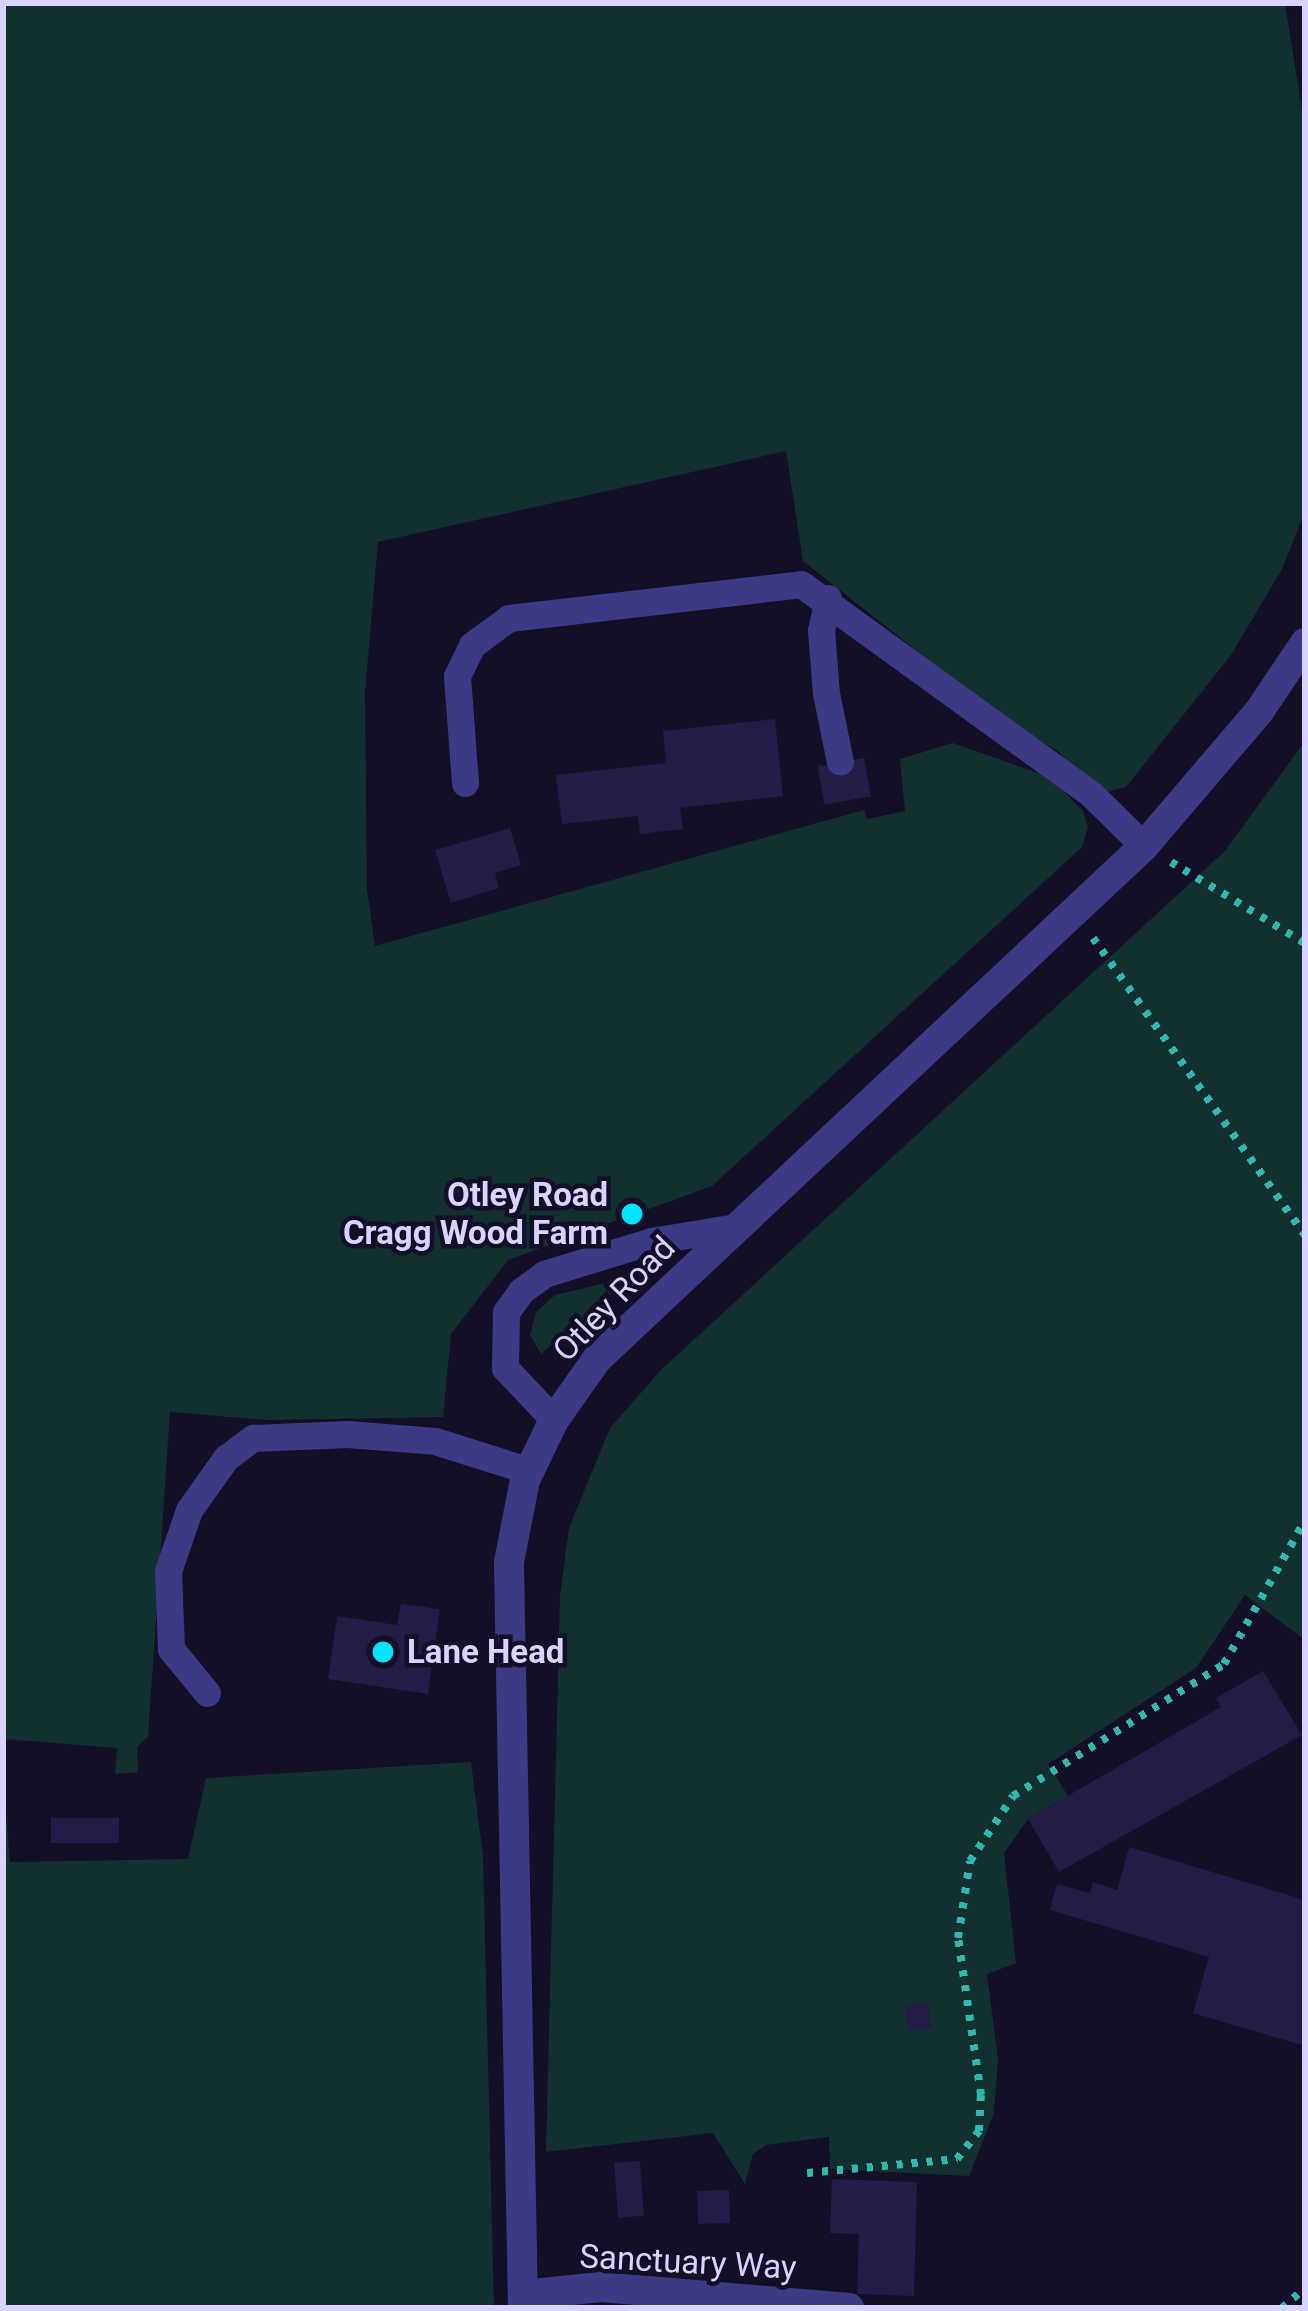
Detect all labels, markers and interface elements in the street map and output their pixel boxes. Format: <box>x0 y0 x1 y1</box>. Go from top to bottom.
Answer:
place label: Otley Road Cragg Wood Farm <box>343 1175 608 1253</box>
marker: Otley Road Cragg Wood Farm <box>619 1201 645 1227</box>
street label: Otley Road <box>545 1228 683 1370</box>
place label: Lane Head <box>407 1632 564 1672</box>
marker: Lane Head <box>370 1639 396 1665</box>
street label: Sanctuary Way <box>578 2237 798 2287</box>

